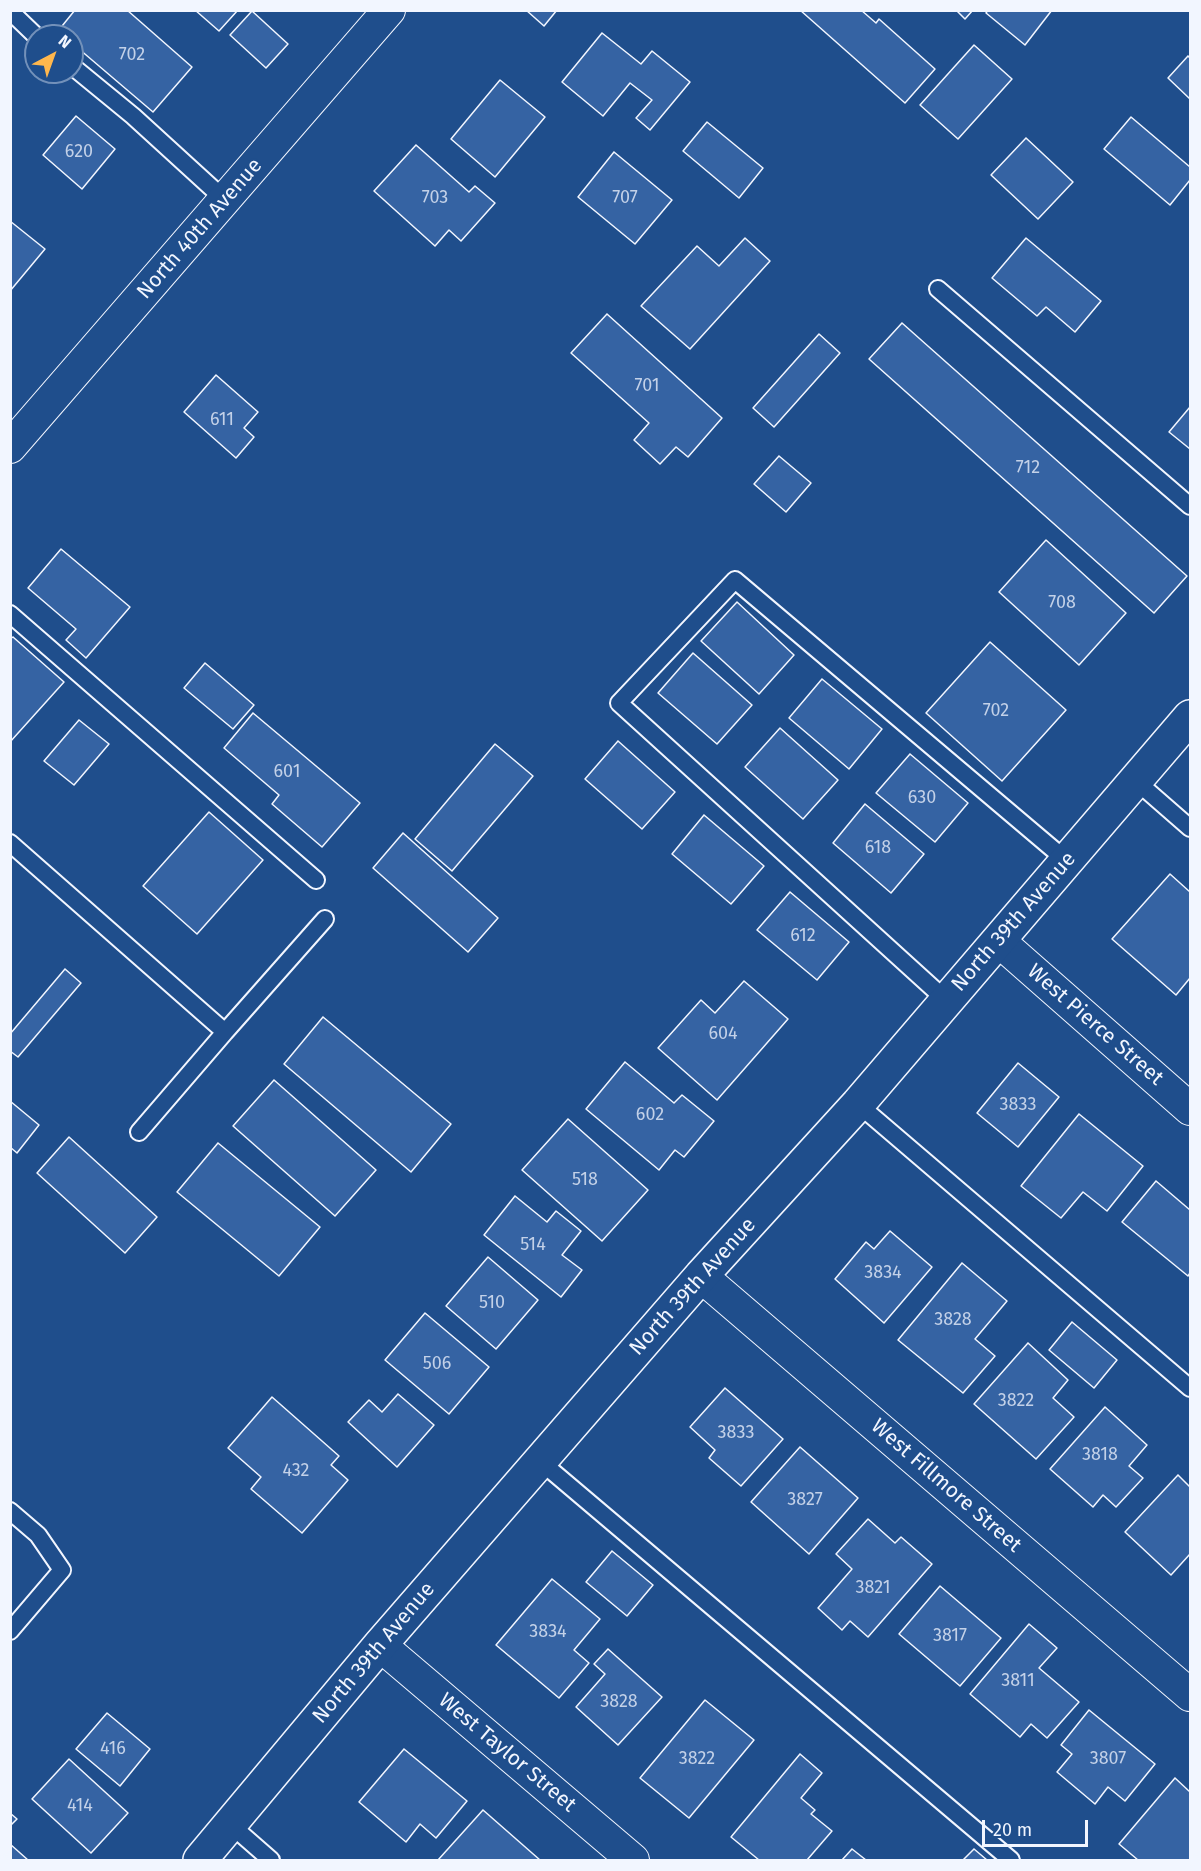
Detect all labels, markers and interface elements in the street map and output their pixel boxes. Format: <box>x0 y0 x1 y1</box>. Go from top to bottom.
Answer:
north arrow <box>24 24 84 84</box>
text: N <box>55 31 75 52</box>
house number: 702 <box>119 44 145 66</box>
house number: 620 <box>65 141 93 163</box>
street label: North 40th Avenue <box>132 153 268 305</box>
house number: 703 <box>422 187 448 209</box>
house number: 707 <box>612 187 638 209</box>
house number: 701 <box>634 375 660 397</box>
house number: 611 <box>210 409 234 431</box>
house number: 712 <box>1016 457 1040 479</box>
house number: 708 <box>1048 592 1076 614</box>
house number: 702 <box>983 700 1009 722</box>
house number: 601 <box>274 761 300 783</box>
house number: 630 <box>908 787 936 809</box>
house number: 618 <box>865 837 891 859</box>
street label: North 39th Avenue <box>947 847 1081 997</box>
house number: 612 <box>790 925 816 947</box>
street label: West Pierce Street <box>1022 959 1168 1091</box>
house number: 604 <box>708 1023 738 1045</box>
house number: 3833 <box>1000 1094 1036 1116</box>
house number: 602 <box>636 1104 664 1126</box>
house number: 518 <box>572 1169 598 1191</box>
street label: North 39th Avenue <box>625 1213 761 1361</box>
house number: 514 <box>520 1234 546 1256</box>
house number: 3834 <box>864 1262 902 1284</box>
house number: 510 <box>479 1292 505 1314</box>
house number: 3828 <box>934 1309 972 1331</box>
house number: 506 <box>423 1353 451 1375</box>
house number: 3822 <box>998 1390 1034 1412</box>
street label: West Fillmore Street <box>866 1414 1026 1558</box>
house number: 3833 <box>718 1422 754 1444</box>
house number: 3818 <box>1082 1444 1118 1466</box>
house number: 432 <box>283 1460 309 1482</box>
house number: 3827 <box>787 1489 823 1511</box>
street label: North 39th Avenue <box>308 1577 440 1729</box>
house number: 3821 <box>856 1577 890 1599</box>
house number: 3834 <box>529 1621 567 1643</box>
house number: 3817 <box>933 1625 967 1647</box>
house number: 3811 <box>1001 1670 1035 1692</box>
street label: West Taylor Street <box>433 1688 581 1818</box>
house number: 3828 <box>600 1691 638 1713</box>
house number: 416 <box>100 1738 126 1760</box>
house number: 3822 <box>679 1748 715 1770</box>
house number: 3807 <box>1090 1748 1126 1770</box>
house number: 414 <box>67 1795 93 1817</box>
scale bar <box>985 1808 1092 1846</box>
text: 20 m <box>993 1819 1032 1841</box>

